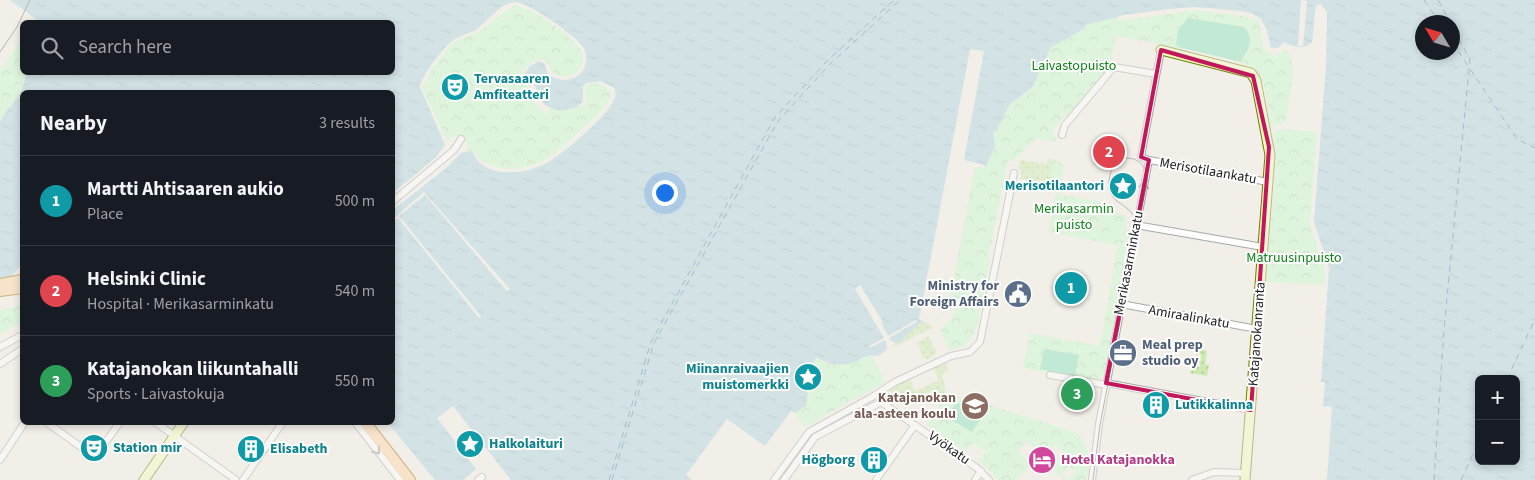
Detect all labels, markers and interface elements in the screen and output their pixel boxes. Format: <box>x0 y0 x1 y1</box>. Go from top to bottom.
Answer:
north arrow <box>1415 15 1460 60</box>
search box <box>20 20 395 75</box>
icon: search <box>38 34 66 62</box>
text: Search here <box>78 34 172 61</box>
park label: Laivastopuisto <box>1032 56 1116 76</box>
place label: Tervasaaren Amfiteatteri <box>473 69 550 105</box>
theatre icon: Tervasaaren Amfiteatteri <box>440 72 470 102</box>
text: Nearby <box>40 108 107 138</box>
text: 3 results <box>319 112 375 134</box>
pin: 2 <box>1093 133 1125 171</box>
street label: Merisotilaankatu <box>1158 153 1258 189</box>
place icon: Merisotilaantori <box>1108 171 1138 201</box>
text: Martti Ahtisaaren aukio <box>87 176 284 203</box>
place label: Merisotilaantori <box>1005 176 1104 196</box>
your location <box>652 180 678 206</box>
one-way arrow <box>1138 181 1149 190</box>
text: 1 <box>52 190 60 212</box>
text: 500 m <box>335 190 375 212</box>
park label: Merikasarmin puisto <box>1034 199 1114 235</box>
text: Place <box>87 203 123 225</box>
street label: Merikasarminkatu <box>1109 209 1149 317</box>
park label: Matruusinpuisto <box>1246 248 1342 268</box>
text: Helsinki Clinic <box>87 266 206 293</box>
pin: 1 <box>1055 269 1087 307</box>
place label: Ministry for Foreign Affairs <box>910 276 999 312</box>
public building icon: Ministry for Foreign Affairs <box>1003 279 1033 309</box>
text: 2 <box>52 280 60 302</box>
text: 540 m <box>335 280 375 302</box>
street label: Katajanokanranta <box>1243 281 1271 387</box>
text: Hospital · Merikasarminkatu <box>87 293 274 315</box>
street label: Amiraalinkatu <box>1147 300 1231 334</box>
place label: Meal prep studio oy <box>1142 335 1203 371</box>
office icon: Meal prep studio oy <box>1108 338 1138 368</box>
text: Katajanokan liikuntahalli <box>87 356 298 383</box>
place label: Miinanraivaajien muistomerkki <box>686 359 789 395</box>
place icon: Miinanraivaajien muistomerkki <box>793 362 823 392</box>
text: 3 <box>52 370 60 392</box>
text: 550 m <box>335 370 375 392</box>
pin: 3 <box>1061 375 1093 413</box>
map controls <box>1475 375 1520 465</box>
button: + <box>1475 375 1520 420</box>
text: Sports · Laivastokuja <box>87 383 225 405</box>
place label: Katajanokan ala-asteen koulu <box>854 388 956 424</box>
building icon: Lutikkalinna <box>1141 390 1171 420</box>
school or university icon: Katajanokan ala-asteen koulu <box>960 391 990 421</box>
place label: Lutikkalinna <box>1175 395 1253 415</box>
button: − <box>1475 420 1520 465</box>
street label: Vyökatu <box>924 426 974 470</box>
place icon: Halkolaituri <box>455 429 485 459</box>
theatre icon: Station mir <box>79 433 109 463</box>
building icon: Elisabeth <box>236 434 266 464</box>
place label: Halkolaituri <box>489 434 563 454</box>
place label: Station mir <box>113 438 182 458</box>
place label: Elisabeth <box>270 439 328 459</box>
one-way arrow <box>372 445 380 454</box>
building icon: Högborg <box>859 445 889 475</box>
hotel icon: Hotel Katajanokka <box>1027 445 1057 475</box>
place label: Högborg <box>802 450 856 470</box>
place label: Hotel Katajanokka <box>1061 450 1175 470</box>

